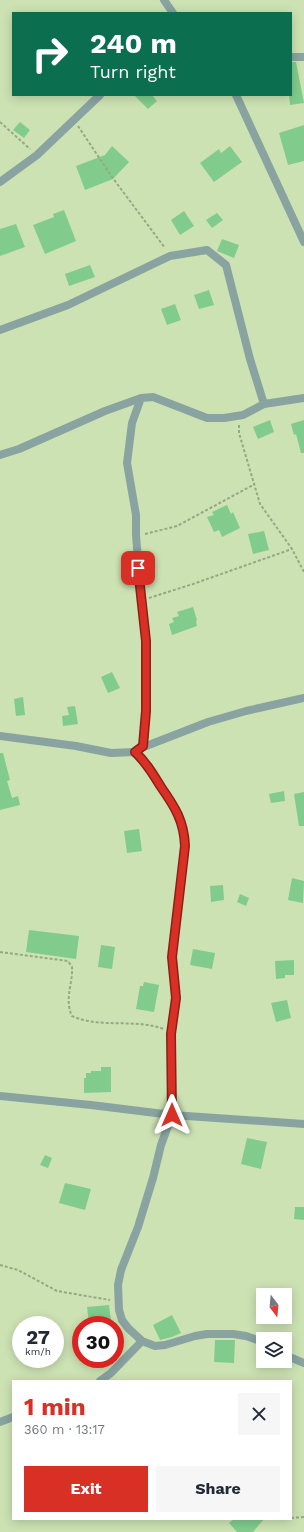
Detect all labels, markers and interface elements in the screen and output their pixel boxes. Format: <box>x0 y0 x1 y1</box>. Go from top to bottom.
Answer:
text: 240 m <box>90 27 177 60</box>
icon: right <box>24 28 76 80</box>
text: Turn right <box>90 61 176 82</box>
pin <box>121 551 155 585</box>
icon: arrive <box>127 557 149 579</box>
position arrow <box>151 1094 193 1136</box>
north arrow <box>256 1288 292 1324</box>
map controls <box>256 1288 292 1368</box>
speed limit sign: 30 <box>72 1316 124 1368</box>
text: 27 <box>26 1325 50 1349</box>
button: layers <box>256 1332 292 1368</box>
text: km/h <box>25 1346 51 1357</box>
text: 1 min <box>24 1393 86 1421</box>
button: close <box>238 1393 280 1435</box>
text: 360 m · 13:17 <box>24 1422 105 1437</box>
button: Exit <box>24 1466 148 1512</box>
button: Share <box>156 1466 280 1512</box>

